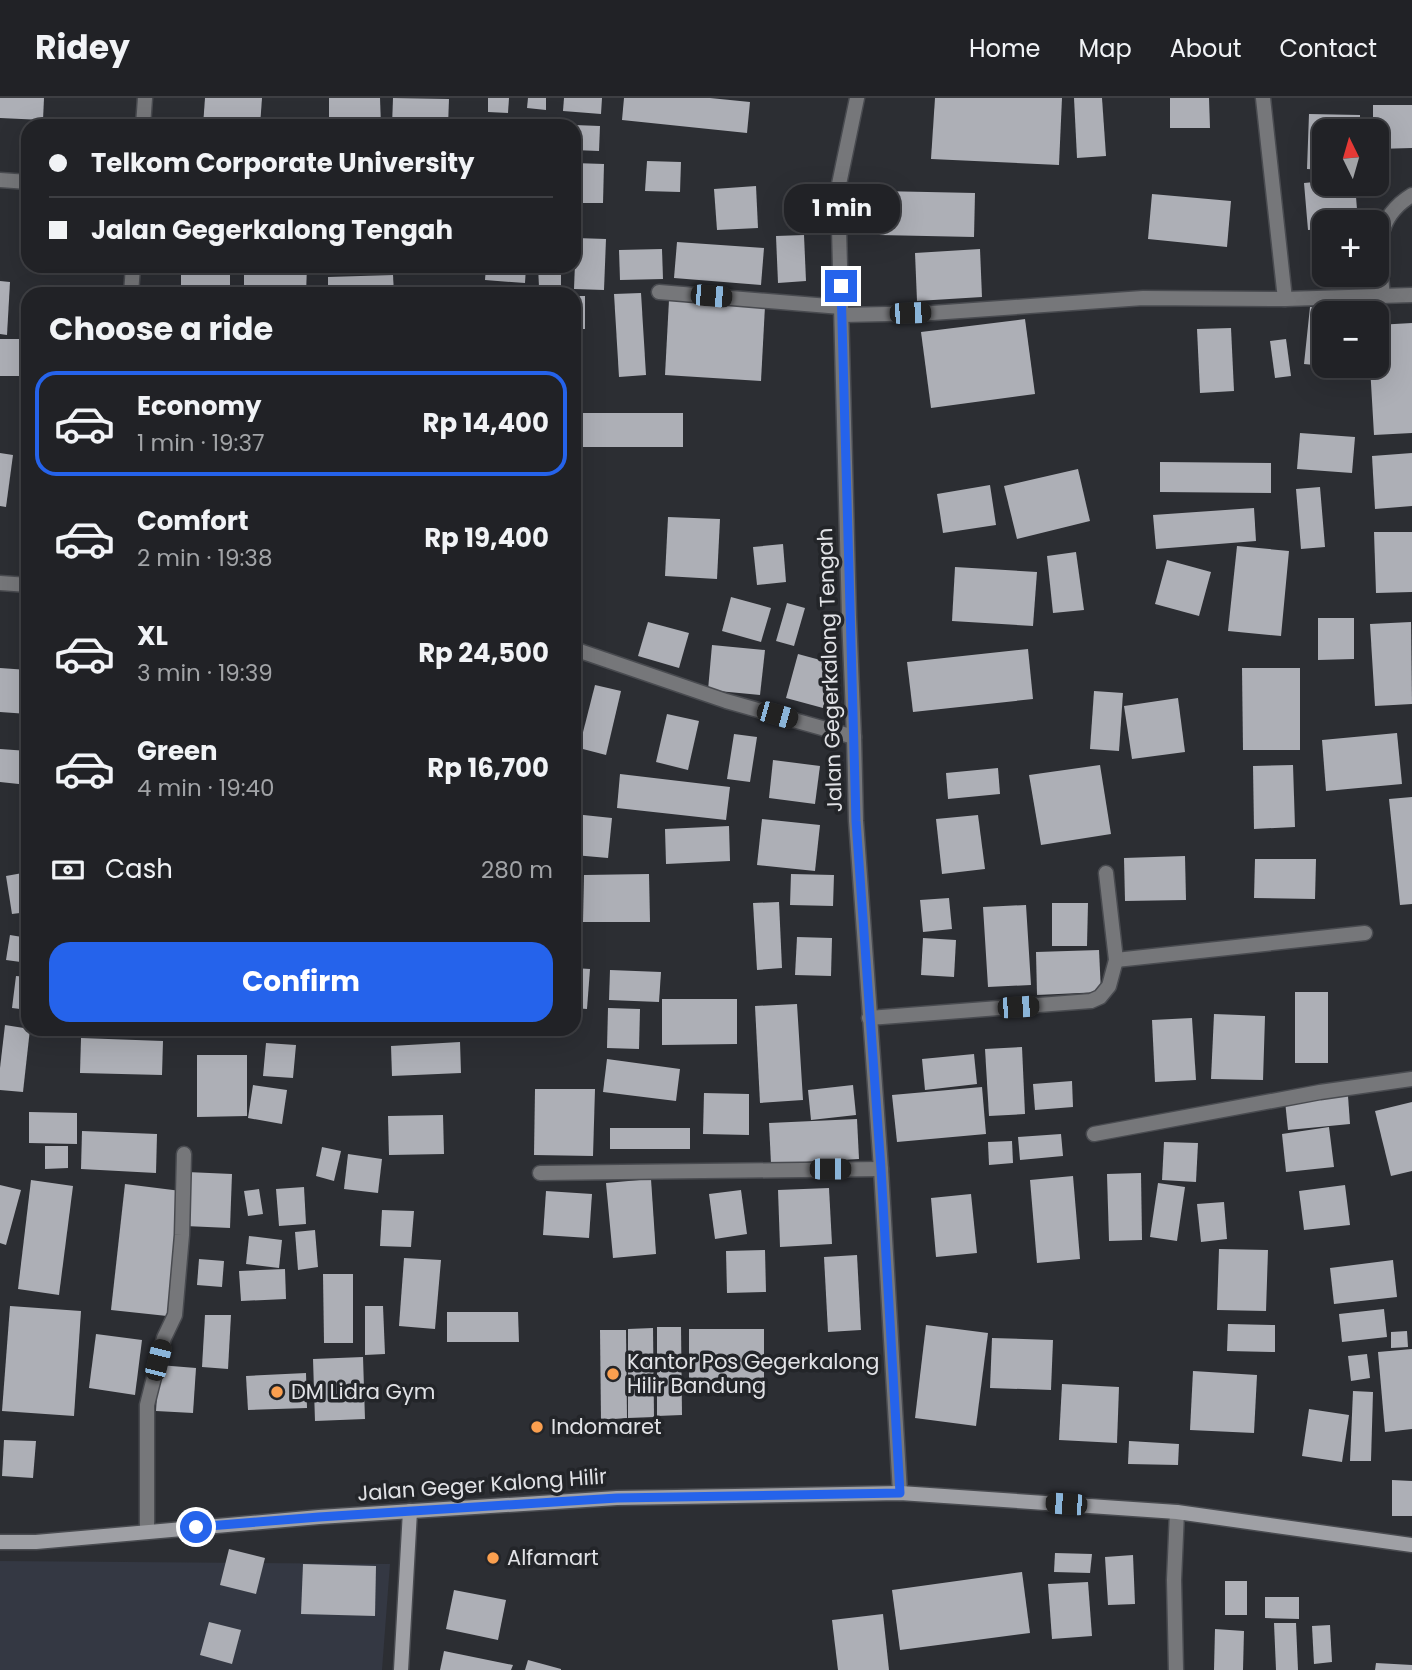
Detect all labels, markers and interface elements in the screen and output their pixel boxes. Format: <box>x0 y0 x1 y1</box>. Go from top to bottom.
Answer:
text: Ridey <box>35 24 130 71</box>
text: Home <box>969 32 1041 65</box>
text: Map <box>1079 32 1132 65</box>
text: About <box>1170 32 1241 65</box>
text: Contact <box>1279 32 1377 65</box>
north arrow <box>1312 119 1390 196</box>
map controls <box>1312 119 1389 378</box>
text: Telkom Corporate University <box>91 145 474 181</box>
callout: 1 min <box>783 184 899 234</box>
text: 1 min <box>812 192 872 224</box>
button: + <box>1312 210 1389 287</box>
text: Jalan Gegerkalong Tengah <box>91 212 453 248</box>
route end <box>825 270 857 302</box>
car <box>690 284 733 308</box>
button: − <box>1312 301 1389 378</box>
car <box>889 302 932 324</box>
text: Choose a ride <box>49 306 273 351</box>
text: Economy <box>137 388 261 424</box>
icon: car <box>53 392 116 455</box>
text: Rp 14,400 <box>423 405 549 441</box>
text: 1 min · 19:37 <box>137 427 265 459</box>
text: Comfort <box>137 503 249 539</box>
icon: car <box>53 507 116 570</box>
text: Rp 19,400 <box>424 520 549 556</box>
street label: Jalan Gegerkalong Tengah <box>810 527 849 813</box>
text: 2 min · 19:38 <box>137 542 272 574</box>
text: XL <box>137 618 168 654</box>
icon: car <box>53 622 116 685</box>
text: Rp 24,500 <box>418 635 549 671</box>
text: 3 min · 19:39 <box>137 657 273 689</box>
car <box>754 699 801 731</box>
text: Green <box>137 733 218 769</box>
icon: car <box>53 737 116 800</box>
text: Rp 16,700 <box>427 750 549 786</box>
text: 4 min · 19:40 <box>137 772 275 804</box>
icon: cash <box>49 851 87 889</box>
text: Cash <box>105 851 173 887</box>
text: 280 m <box>481 854 553 886</box>
button: Confirm <box>49 942 553 1022</box>
car <box>997 995 1040 1019</box>
car <box>810 1159 852 1180</box>
car <box>143 1337 174 1383</box>
place label: Kantor Pos Gegerkalong Hilir Bandung <box>627 1347 880 1400</box>
marker: Kantor Pos Gegerkalong Hilir Bandung <box>605 1366 621 1382</box>
place label: DM Lidra Gym <box>291 1377 435 1406</box>
marker: DM Lidra Gym <box>269 1384 285 1400</box>
place label: Indomaret <box>551 1412 662 1441</box>
marker: Indomaret <box>529 1419 545 1435</box>
street label: Jalan Geger Kalong Hilir <box>356 1461 608 1508</box>
car <box>1045 1492 1088 1516</box>
route start <box>180 1511 212 1543</box>
place label: Alfamart <box>507 1543 599 1572</box>
marker: Alfamart <box>485 1550 501 1566</box>

